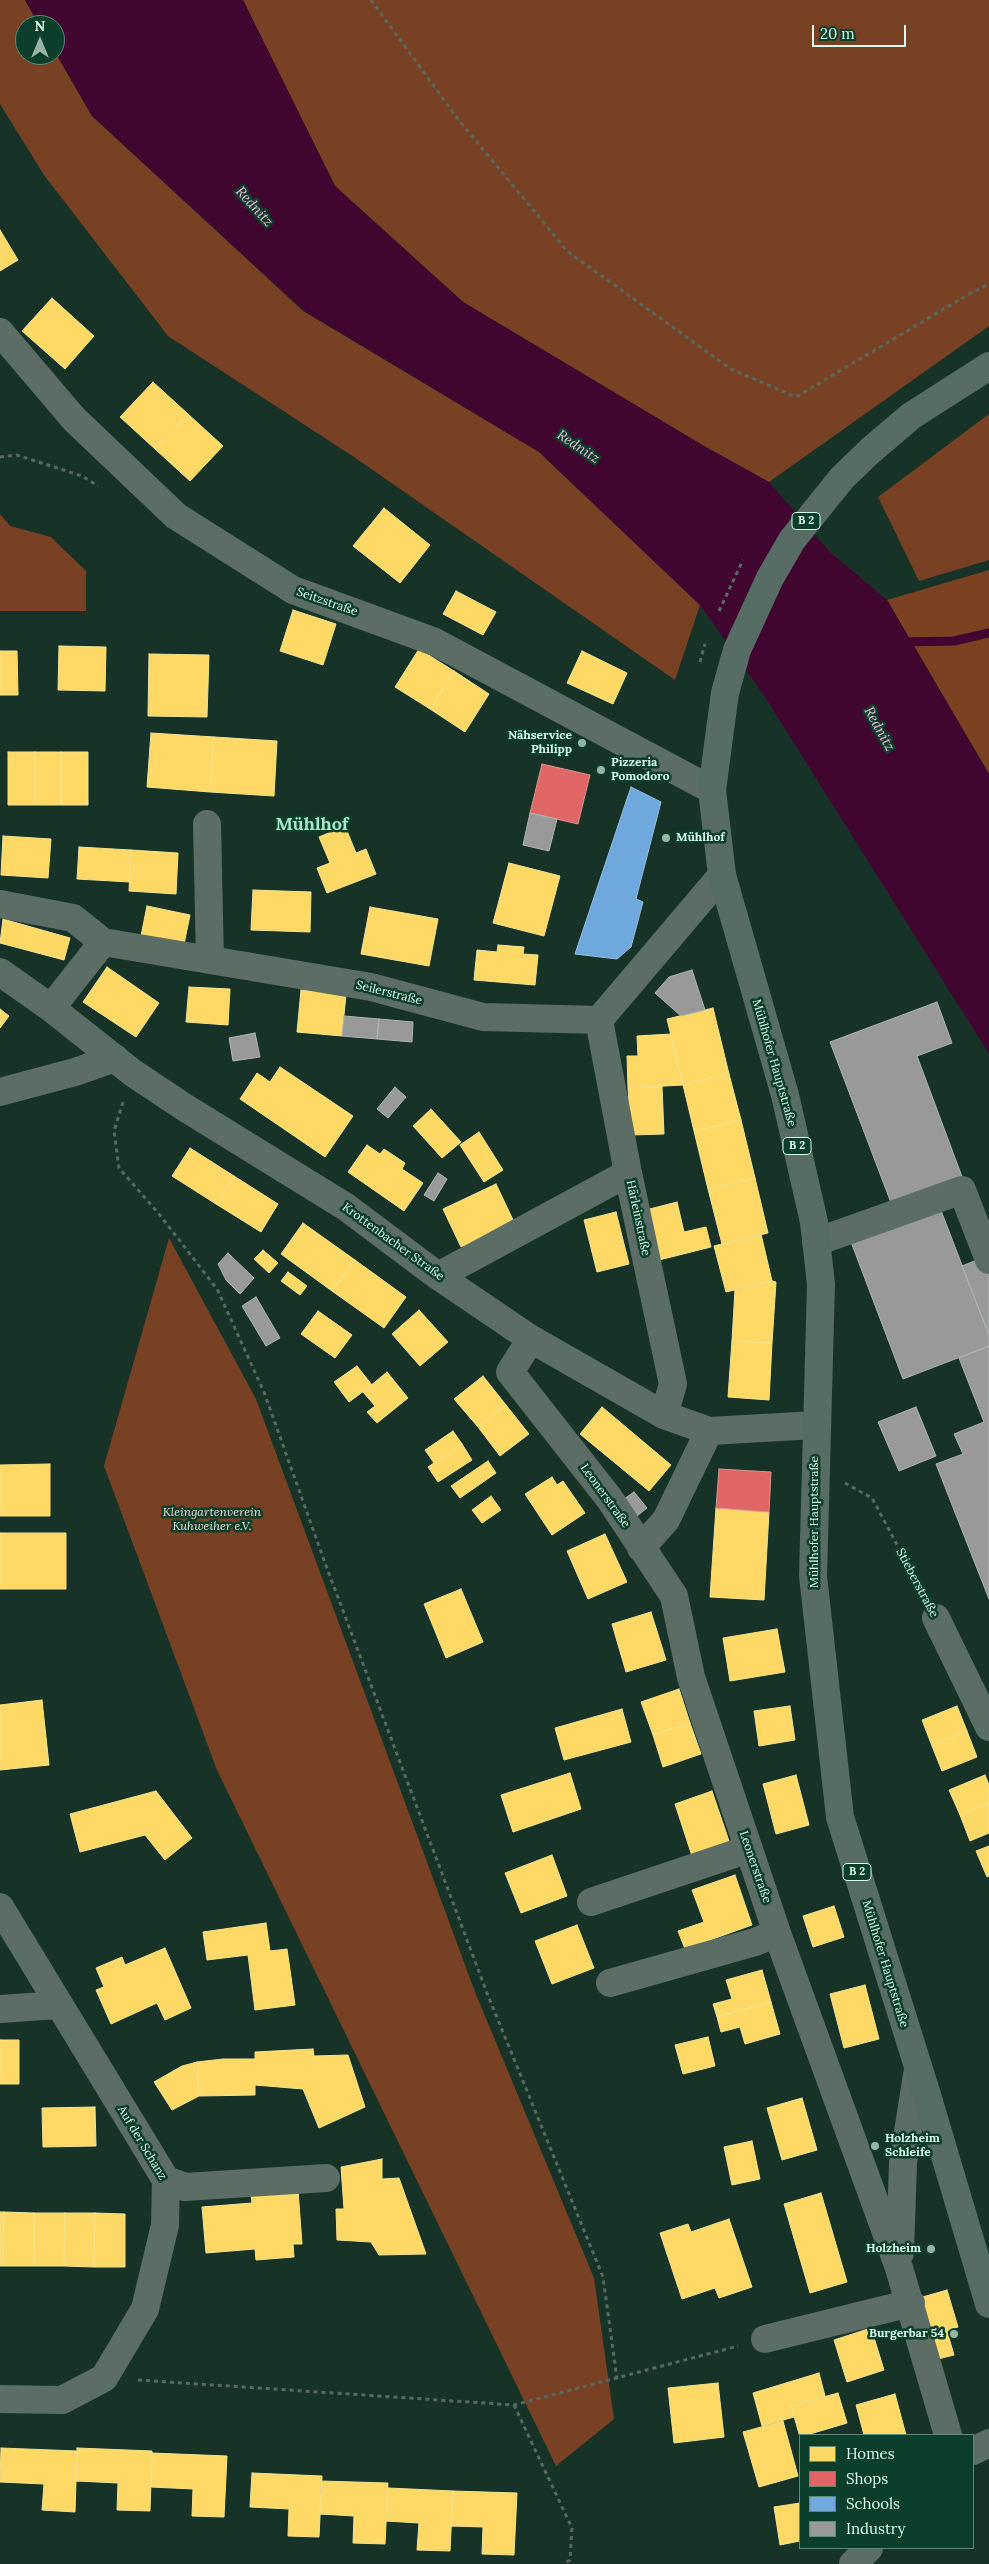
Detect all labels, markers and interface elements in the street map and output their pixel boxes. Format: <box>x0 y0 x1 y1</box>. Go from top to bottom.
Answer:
north arrow <box>15 15 65 65</box>
scale bar <box>814 15 908 47</box>
text: N <box>35 17 45 35</box>
text: 20 m <box>820 24 855 43</box>
water label: Rednitz <box>232 184 276 230</box>
water label: Rednitz <box>553 427 603 467</box>
road number: B 2 <box>792 512 820 530</box>
street label: Seitzstraße <box>294 585 360 619</box>
water label: Rednitz <box>860 704 898 754</box>
place label: Nähservice Philipp <box>508 729 572 757</box>
marker: Nähservice Philipp <box>576 737 588 749</box>
place label: Pizzeria Pomodoro <box>611 756 669 784</box>
marker: Pizzeria Pomodoro <box>595 764 607 776</box>
district label: Mühlhof <box>276 814 348 836</box>
place label: Mühlhof <box>676 831 725 845</box>
marker: Mühlhof <box>660 832 672 844</box>
street label: Seilerstraße <box>354 978 424 1008</box>
street label: Mühlhofer Hauptstraße <box>749 997 799 1129</box>
road number: B 2 <box>783 1138 811 1154</box>
street label: Härleinstraße <box>623 1179 653 1257</box>
street label: Krottenbacher Straße <box>339 1200 447 1284</box>
street label: Mühlhofer Hauptstraße <box>808 1456 822 1588</box>
street label: Leonerstraße <box>577 1461 633 1531</box>
park label: Kleingartenverein Kuhweiher e.V. <box>163 1506 261 1534</box>
street label: Stieberstraße <box>893 1546 941 1620</box>
street label: Leonerstraße <box>736 1829 774 1905</box>
road number: B 2 <box>843 1864 871 1880</box>
street label: Mühlhofer Hauptstraße <box>859 1899 911 2029</box>
street label: Auf der Schanz <box>114 2103 170 2183</box>
place label: Holzheim Schleife <box>885 2132 940 2160</box>
marker: Holzheim Schleife <box>869 2140 881 2152</box>
place label: Holzheim <box>866 2242 921 2256</box>
marker: Holzheim <box>925 2243 937 2255</box>
place label: Burgerbar 54 <box>869 2327 944 2341</box>
marker: Burgerbar 54 <box>948 2328 960 2340</box>
legend <box>799 2434 974 2549</box>
text: Homes <box>846 2444 895 2463</box>
text: Shops <box>846 2469 888 2488</box>
text: Schools <box>846 2494 900 2513</box>
text: Industry <box>846 2519 905 2538</box>

